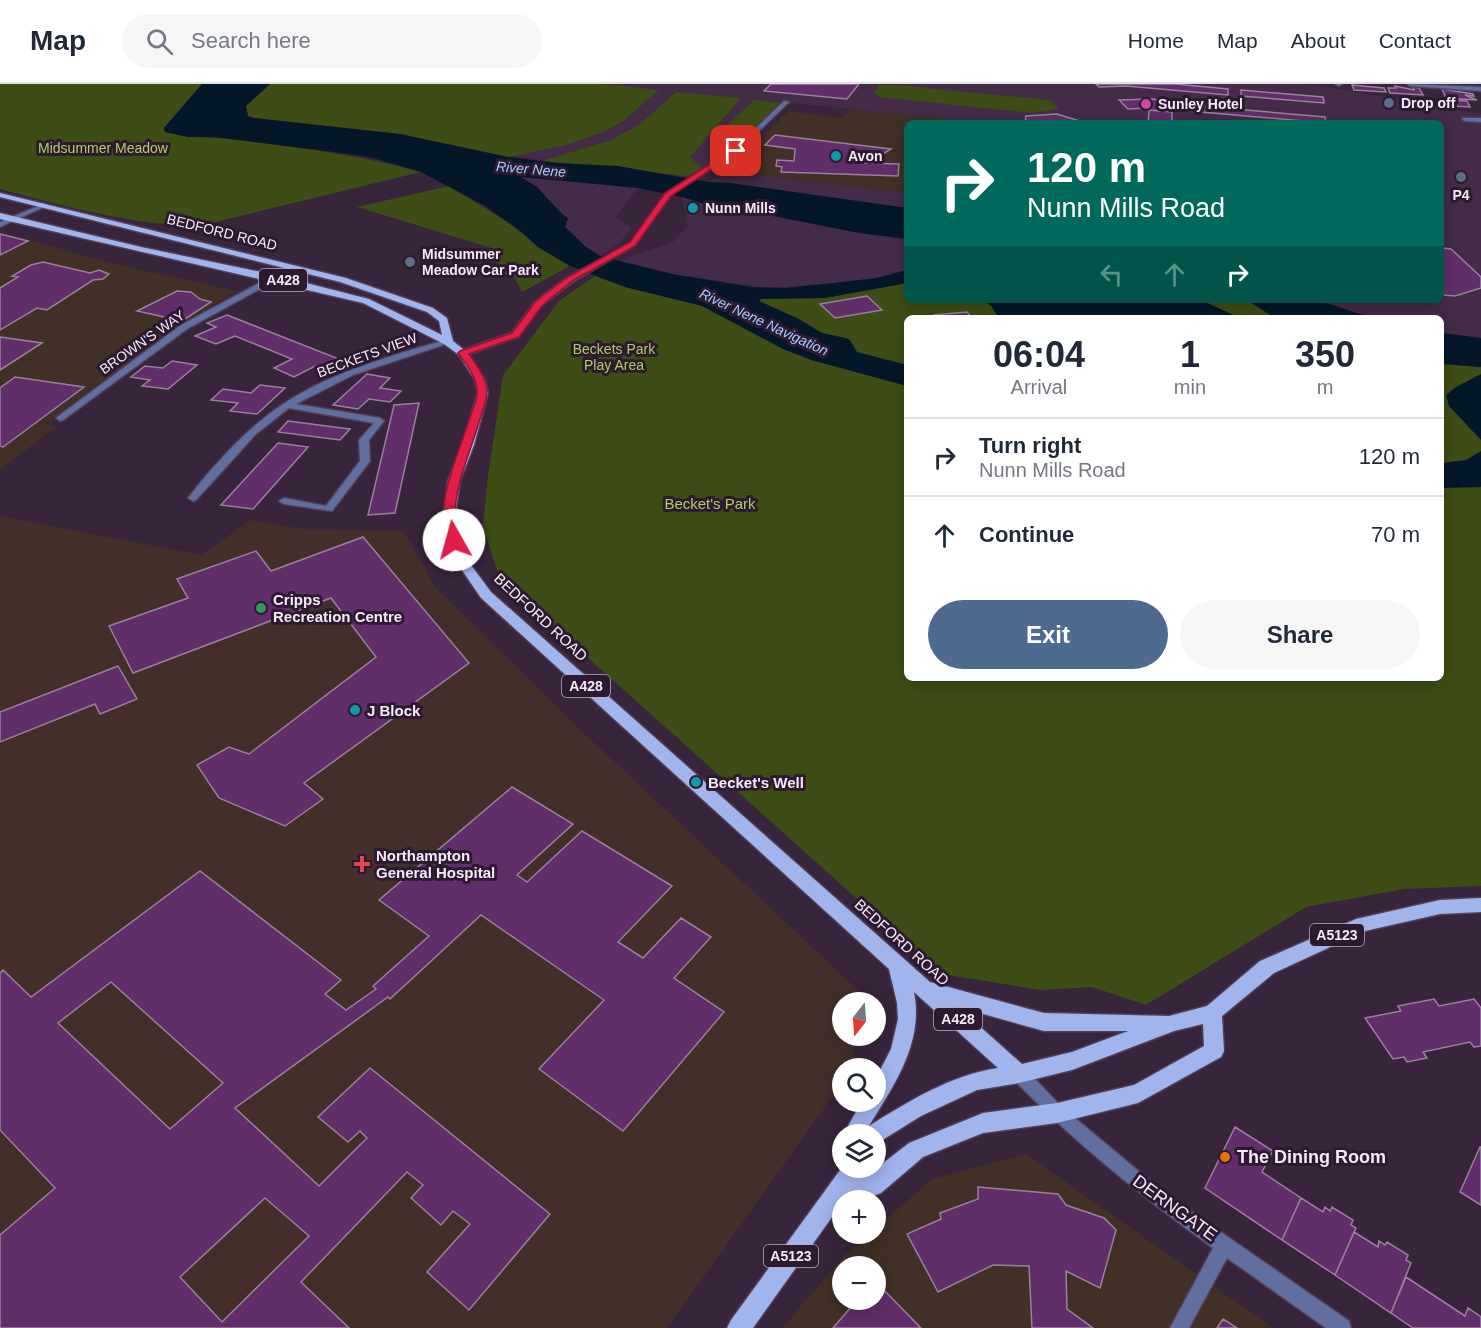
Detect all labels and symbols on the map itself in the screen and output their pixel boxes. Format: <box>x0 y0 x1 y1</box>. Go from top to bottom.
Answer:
place label: Drop off <box>1401 95 1456 111</box>
place label: Sunley Hotel <box>1158 96 1243 112</box>
marker: Drop off <box>1382 96 1396 110</box>
marker: Sunley Hotel <box>1139 97 1153 111</box>
pin <box>710 125 761 176</box>
park label: Midsummer Meadow <box>38 140 169 156</box>
place label: Avon <box>848 148 882 164</box>
marker: Avon <box>829 149 843 163</box>
water label: River Nene <box>495 158 567 180</box>
marker: P4 <box>1454 170 1468 184</box>
place label: P4 <box>1452 187 1470 203</box>
place label: Nunn Mills <box>705 200 776 216</box>
marker: Nunn Mills <box>686 201 700 215</box>
street label: BEDFORD ROAD <box>165 211 279 253</box>
place label: Midsummer Meadow Car Park <box>422 246 539 278</box>
marker: Midsummer Meadow Car Park <box>403 255 417 269</box>
road number: A428 <box>259 269 307 291</box>
water label: River Nene Navigation <box>697 285 831 359</box>
street label: BROWN'S WAY <box>96 306 188 377</box>
street label: BECKETS VIEW <box>315 329 420 380</box>
park label: Beckets Park Play Area <box>573 341 656 373</box>
park label: Becket's Park <box>664 495 756 512</box>
position arrow <box>422 508 486 572</box>
street label: BEDFORD ROAD <box>491 570 591 665</box>
place label: Cripps Recreation Centre <box>273 591 402 625</box>
marker: Cripps Recreation Centre <box>254 601 268 615</box>
road number: A428 <box>562 675 610 697</box>
place label: J Block <box>367 702 421 719</box>
marker: J Block <box>348 703 362 717</box>
place label: Becket's Well <box>708 774 804 791</box>
marker: Becket's Well <box>689 775 703 789</box>
place label: Northampton General Hospital <box>376 847 495 881</box>
marker: Northampton General Hospital <box>353 855 371 873</box>
street label: BEDFORD ROAD <box>851 895 953 989</box>
road number: A5123 <box>1310 924 1364 946</box>
north arrow <box>832 992 886 1046</box>
road number: A428 <box>934 1008 982 1030</box>
place label: The Dining Room <box>1237 1147 1386 1167</box>
marker: The Dining Room <box>1218 1150 1232 1164</box>
street label: DERNGATE <box>1129 1171 1221 1245</box>
road number: A5123 <box>764 1245 818 1267</box>

